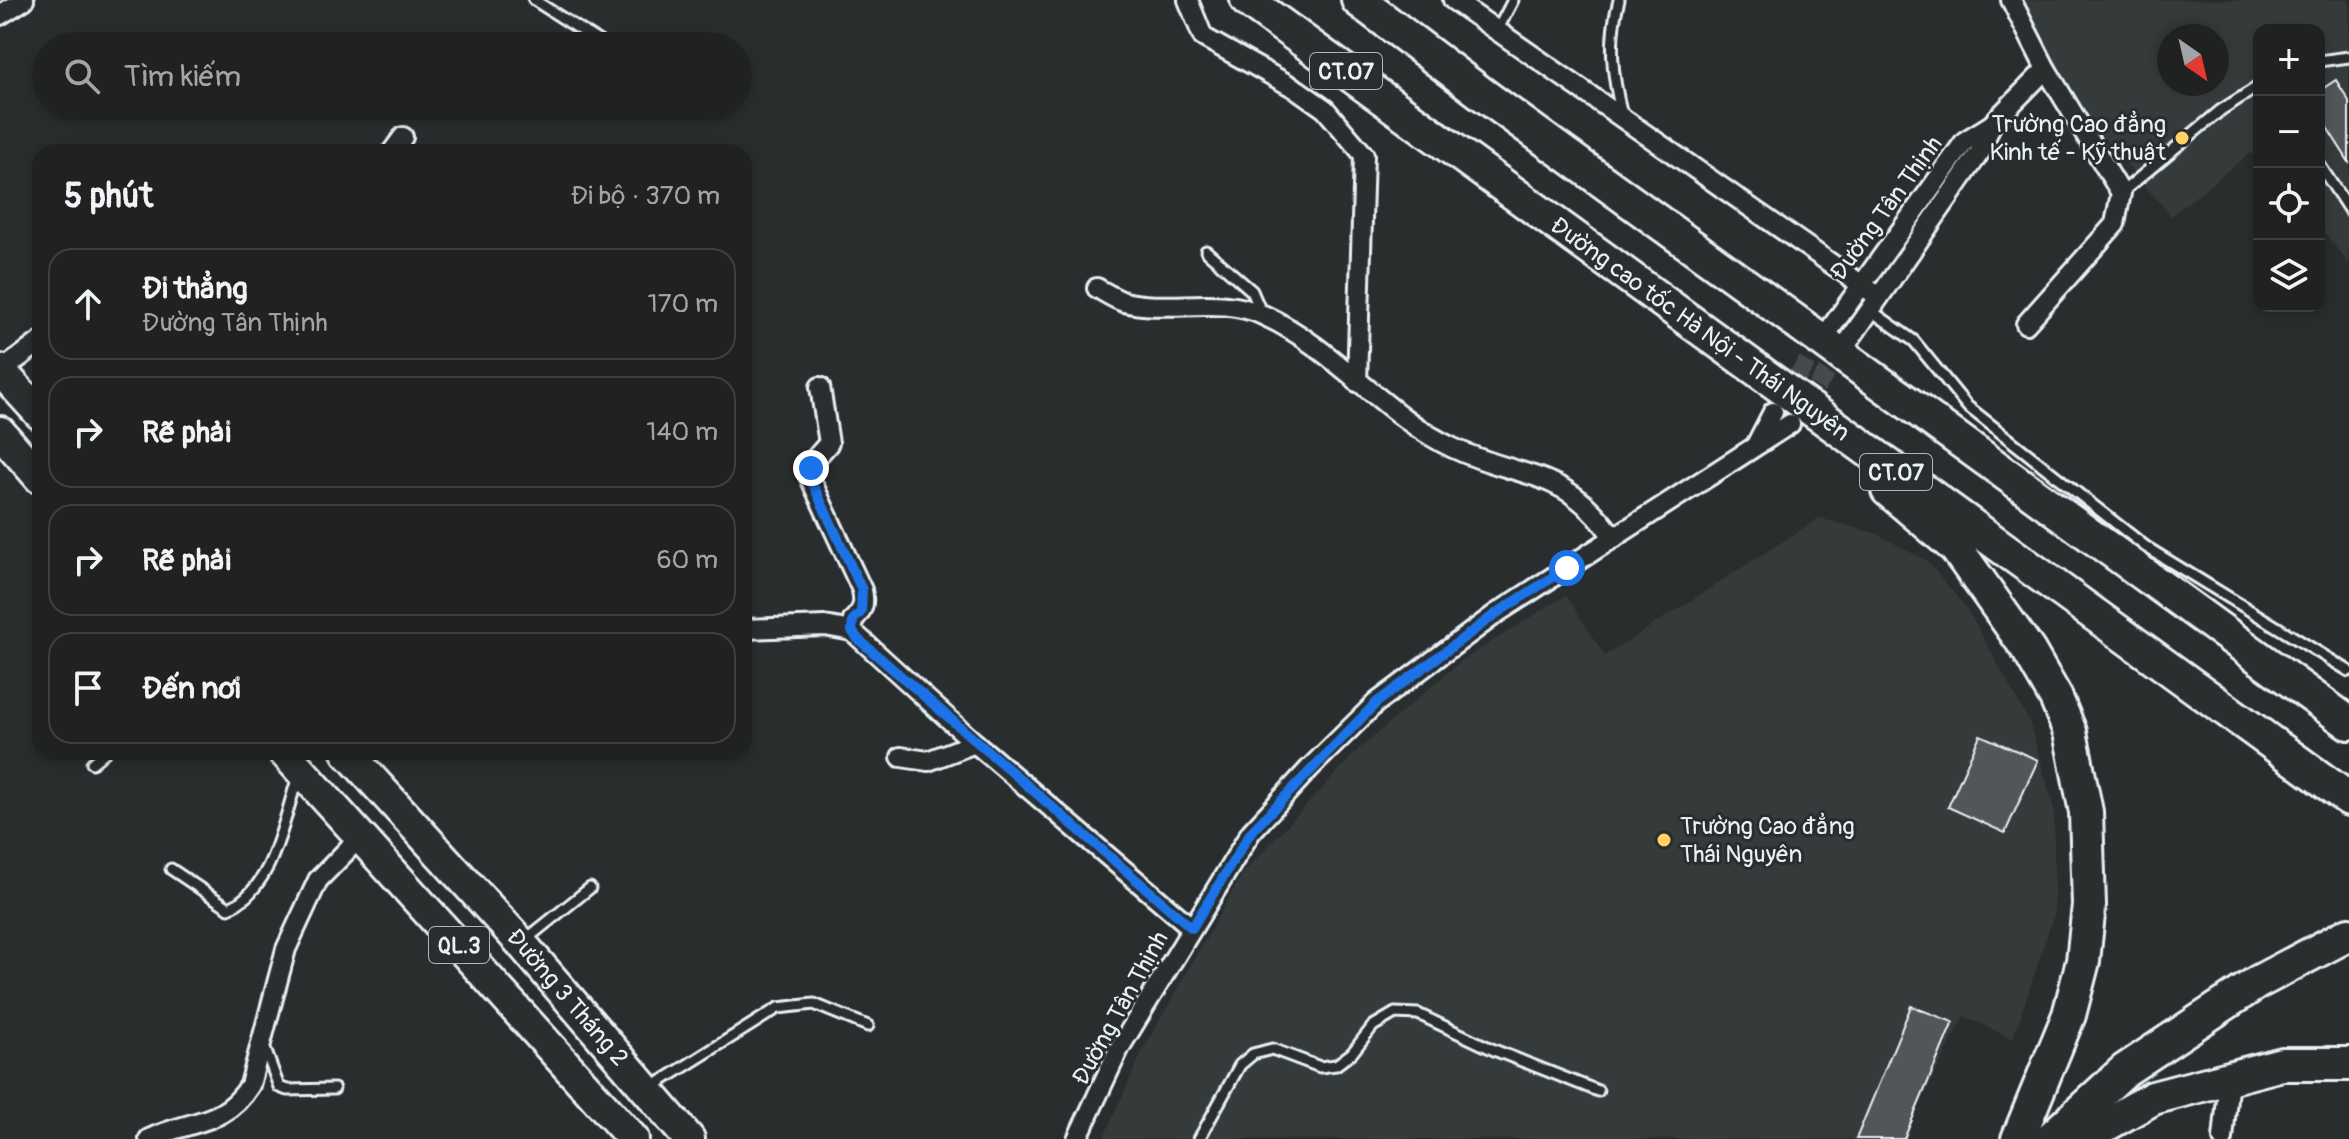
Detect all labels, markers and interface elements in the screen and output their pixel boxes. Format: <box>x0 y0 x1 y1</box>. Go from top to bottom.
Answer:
north arrow <box>2157 24 2229 96</box>
map controls <box>2253 24 2325 312</box>
button: + <box>2253 24 2325 96</box>
search box <box>32 32 752 120</box>
road number: CT.07 <box>1310 53 1382 89</box>
icon: search <box>60 54 104 98</box>
text: Tìm kiếm <box>124 58 241 95</box>
button: − <box>2253 96 2325 168</box>
place label: Trường Cao đẳng Kinh tế - Kỹ thuật <box>1989 110 2166 167</box>
marker: Trường Cao đẳng Kinh tế - Kỹ thuật <box>2173 129 2191 147</box>
street label: Đường Tân Thịnh <box>1824 130 1949 286</box>
button: locate <box>2253 168 2325 240</box>
text: 5 phút <box>64 175 153 218</box>
text: Đi bộ · 370 m <box>571 180 720 212</box>
street label: Đường cao tốc Hà Nội - Thái Nguyên <box>1545 211 1855 447</box>
button: layers <box>2253 240 2325 312</box>
text: Đi thẳng <box>142 270 248 307</box>
icon: ahead <box>66 282 110 326</box>
text: 170 m <box>648 288 718 320</box>
text: Đường Tân Thịnh <box>142 307 328 339</box>
icon: right <box>66 410 110 454</box>
text: Rẽ phải <box>142 414 231 451</box>
text: 140 m <box>646 416 718 448</box>
route end <box>793 450 829 486</box>
road number: CT.07 <box>1860 454 1932 490</box>
icon: right <box>66 538 110 582</box>
text: Rẽ phải <box>142 542 231 579</box>
text: 60 m <box>656 544 718 576</box>
route start <box>1549 550 1585 586</box>
icon: arrive <box>66 666 110 710</box>
text: Đến nơi <box>142 670 240 707</box>
place label: Trường Cao đẳng Thái Nguyên <box>1680 812 1855 869</box>
marker: Trường Cao đẳng Thái Nguyên <box>1655 831 1673 849</box>
street label: Đường 3 Tháng 2 <box>500 923 634 1072</box>
street label: Đường Tân Thịnh <box>1066 926 1175 1090</box>
road number: QL.3 <box>429 927 489 963</box>

